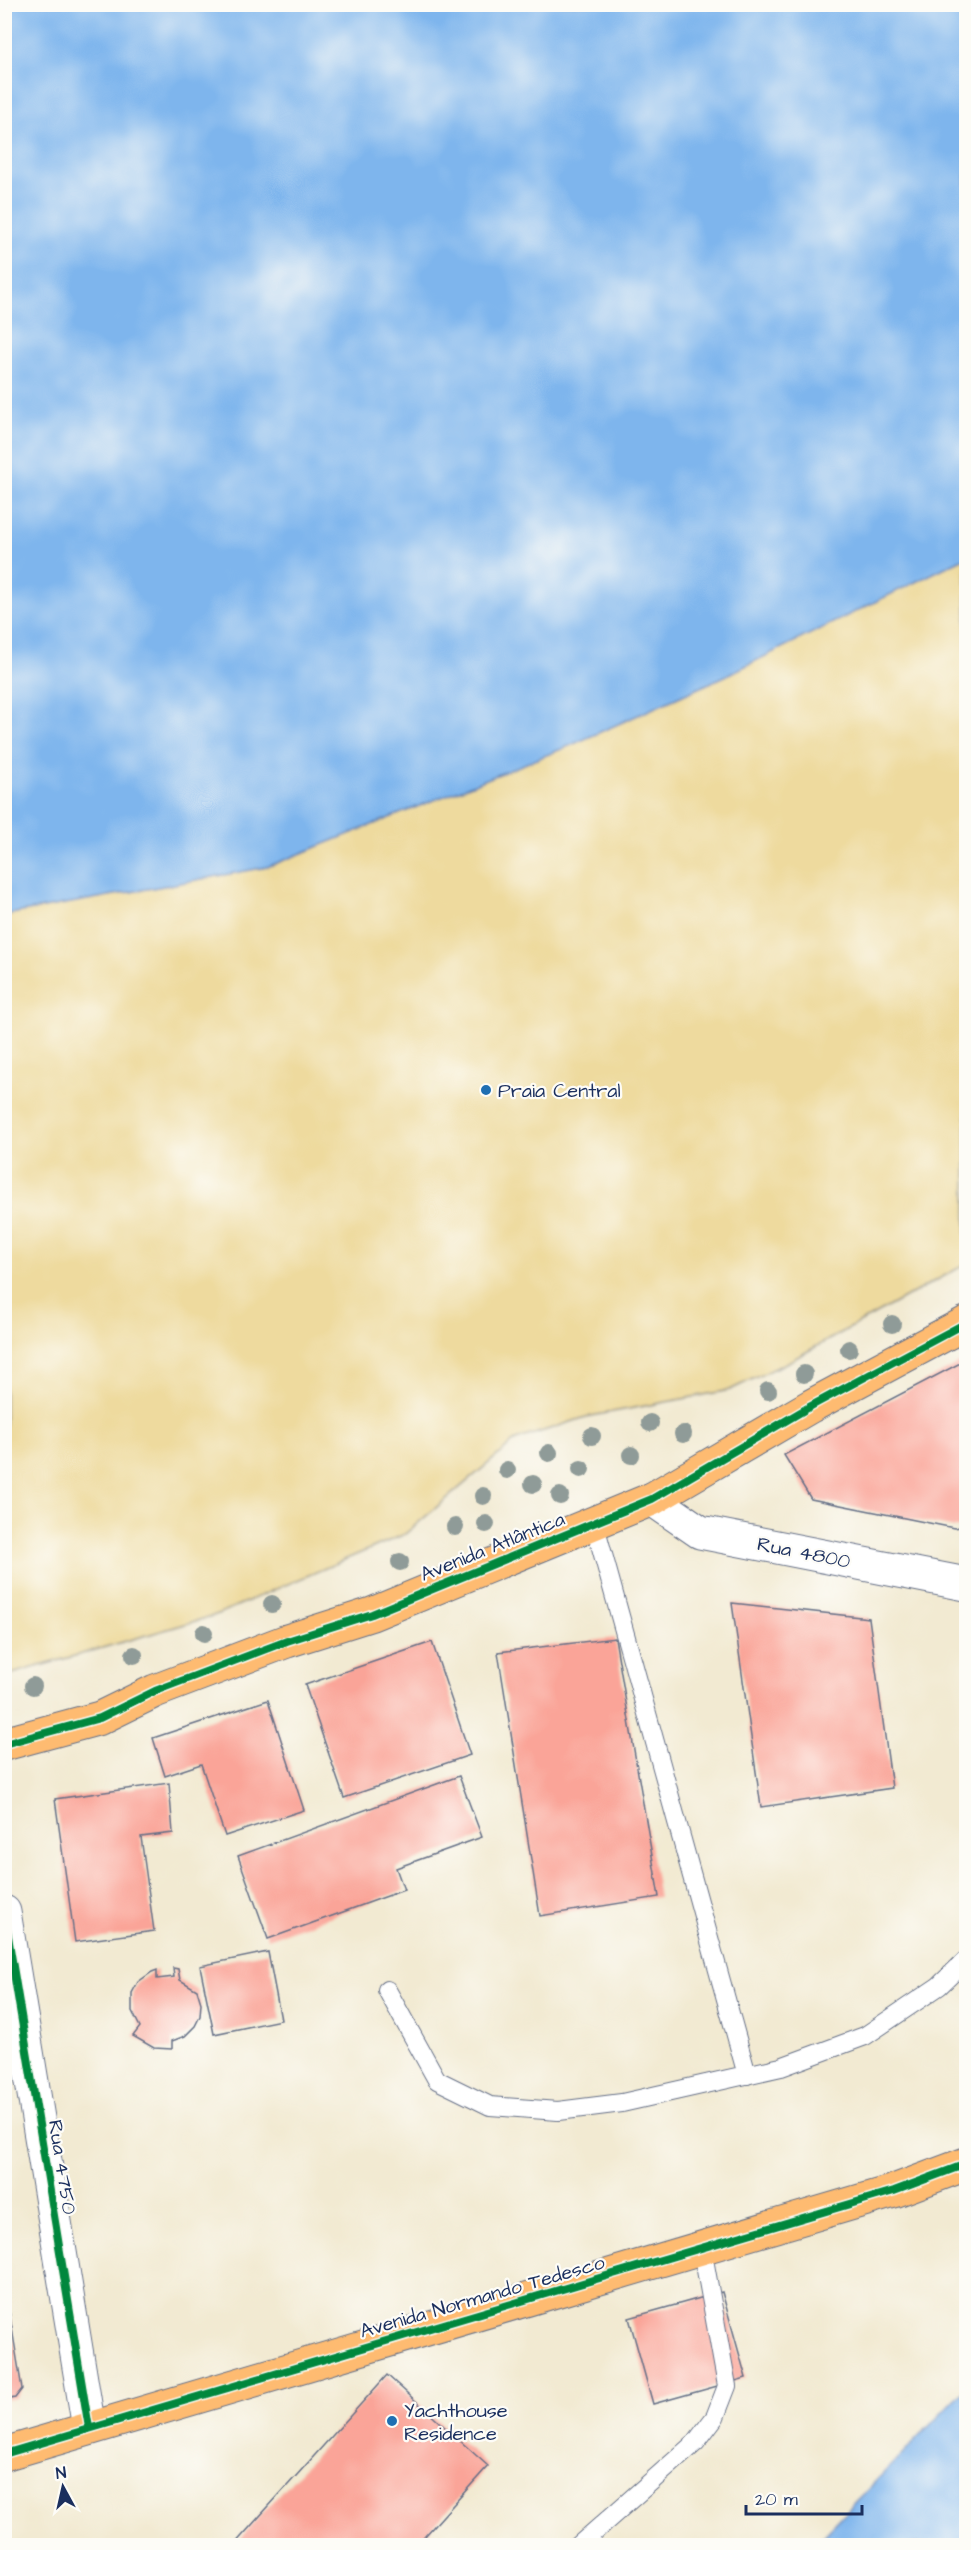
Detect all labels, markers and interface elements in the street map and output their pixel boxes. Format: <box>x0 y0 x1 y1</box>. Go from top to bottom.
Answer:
place label: Praia Central <box>498 1077 621 1105</box>
marker: Praia Central <box>479 1083 493 1097</box>
street label: Avenida Atlântica <box>416 1505 569 1589</box>
street label: Rua 4800 <box>755 1530 853 1576</box>
street label: Rua 4750 <box>41 2118 83 2217</box>
street label: Avenida Normando Tedesco <box>356 2249 608 2345</box>
place label: Yachthouse Residence <box>404 2397 508 2448</box>
marker: Yachthouse Residence <box>385 2414 399 2428</box>
north arrow <box>33 2457 93 2517</box>
text: N <box>55 2462 68 2485</box>
scale bar <box>746 2478 862 2516</box>
text: 20 m <box>755 2487 798 2512</box>

